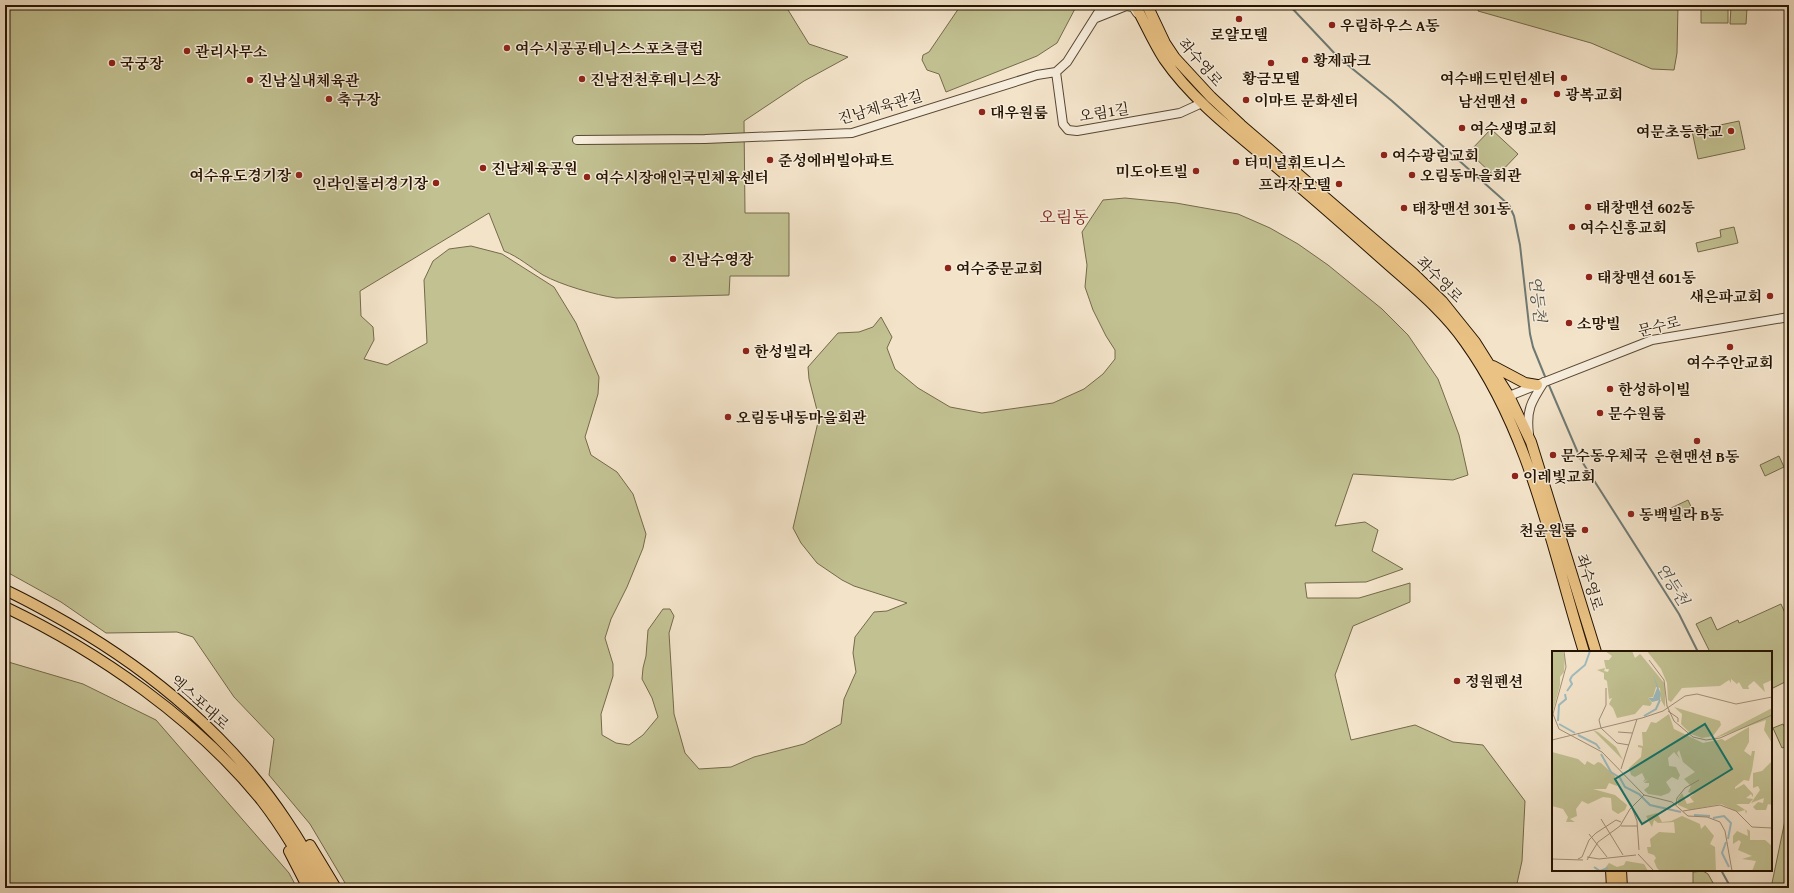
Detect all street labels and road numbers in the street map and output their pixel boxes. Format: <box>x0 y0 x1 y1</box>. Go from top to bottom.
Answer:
street label: 좌수영로 <box>1174 33 1228 91</box>
street label: 진남체육관길 <box>835 85 925 129</box>
street label: 오림1길 <box>1077 98 1131 126</box>
street label: 좌수영로 <box>1412 251 1468 307</box>
street label: 문수로 <box>1635 310 1683 341</box>
street label: 좌수영로 <box>1571 551 1609 613</box>
street label: 엑스포대로 <box>166 670 234 734</box>

